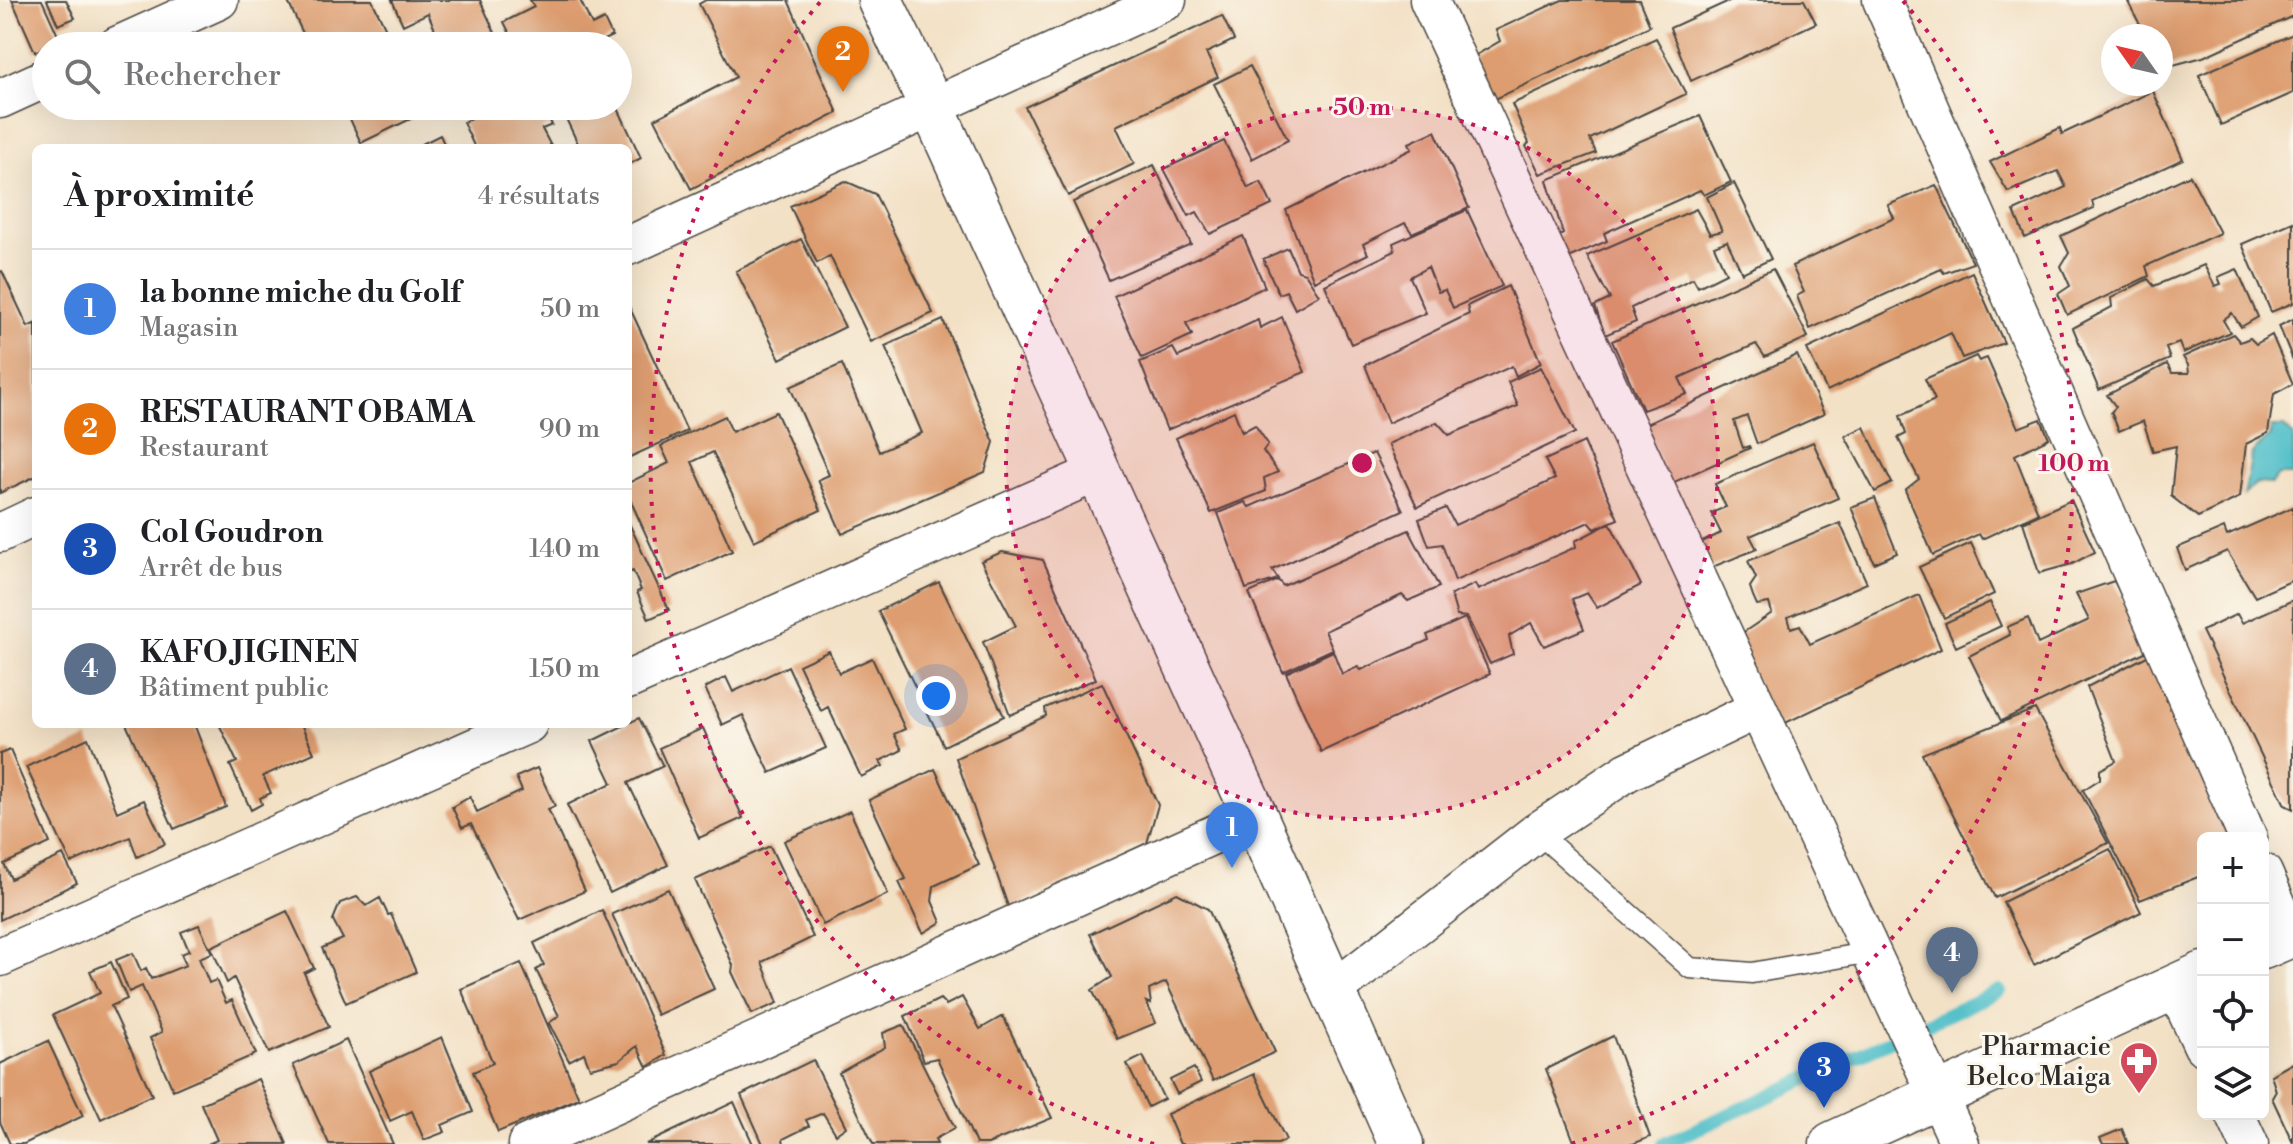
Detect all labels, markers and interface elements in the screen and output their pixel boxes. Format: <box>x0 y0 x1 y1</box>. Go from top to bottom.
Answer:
north arrow <box>2101 24 2173 96</box>
pin: 2 <box>817 26 869 92</box>
search box <box>32 32 632 120</box>
icon: search <box>60 54 104 98</box>
text: Rechercher <box>124 57 281 95</box>
text: 50 m <box>1333 93 1391 123</box>
text: À proximité <box>64 175 254 217</box>
text: 4 résultats <box>478 180 600 212</box>
text: la bonne miche du Golf <box>140 274 461 312</box>
text: 1 <box>84 293 96 325</box>
text: 50 m <box>540 293 600 325</box>
text: Magasin <box>140 312 238 344</box>
text: RESTAURANT OBAMA <box>140 394 475 432</box>
text: 2 <box>82 413 98 445</box>
text: 90 m <box>539 413 600 445</box>
text: Restaurant <box>140 432 269 464</box>
centre of rings <box>1348 449 1376 477</box>
text: 100 m <box>2038 449 2110 479</box>
text: Col Goudron <box>140 514 323 552</box>
text: 3 <box>82 533 98 565</box>
text: 140 m <box>529 533 600 565</box>
text: Arrêt de bus <box>140 552 283 584</box>
text: KAFO JIGINEN <box>140 634 359 672</box>
text: 4 <box>81 653 99 685</box>
text: 150 m <box>529 653 600 685</box>
text: Bâtiment public <box>140 672 329 704</box>
your location <box>916 676 956 716</box>
pin: 1 <box>1206 802 1258 868</box>
map controls <box>2197 832 2269 1120</box>
button: + <box>2197 832 2269 904</box>
button: − <box>2197 904 2269 976</box>
pin: 4 <box>1926 927 1978 993</box>
button: locate <box>2197 976 2269 1048</box>
place label: Pharmacie Belco Maiga <box>1966 1031 2112 1093</box>
pharmacy icon: Pharmacie Belco Maiga <box>2118 1040 2160 1095</box>
pin: 3 <box>1798 1042 1850 1108</box>
button: layers <box>2197 1048 2269 1120</box>

